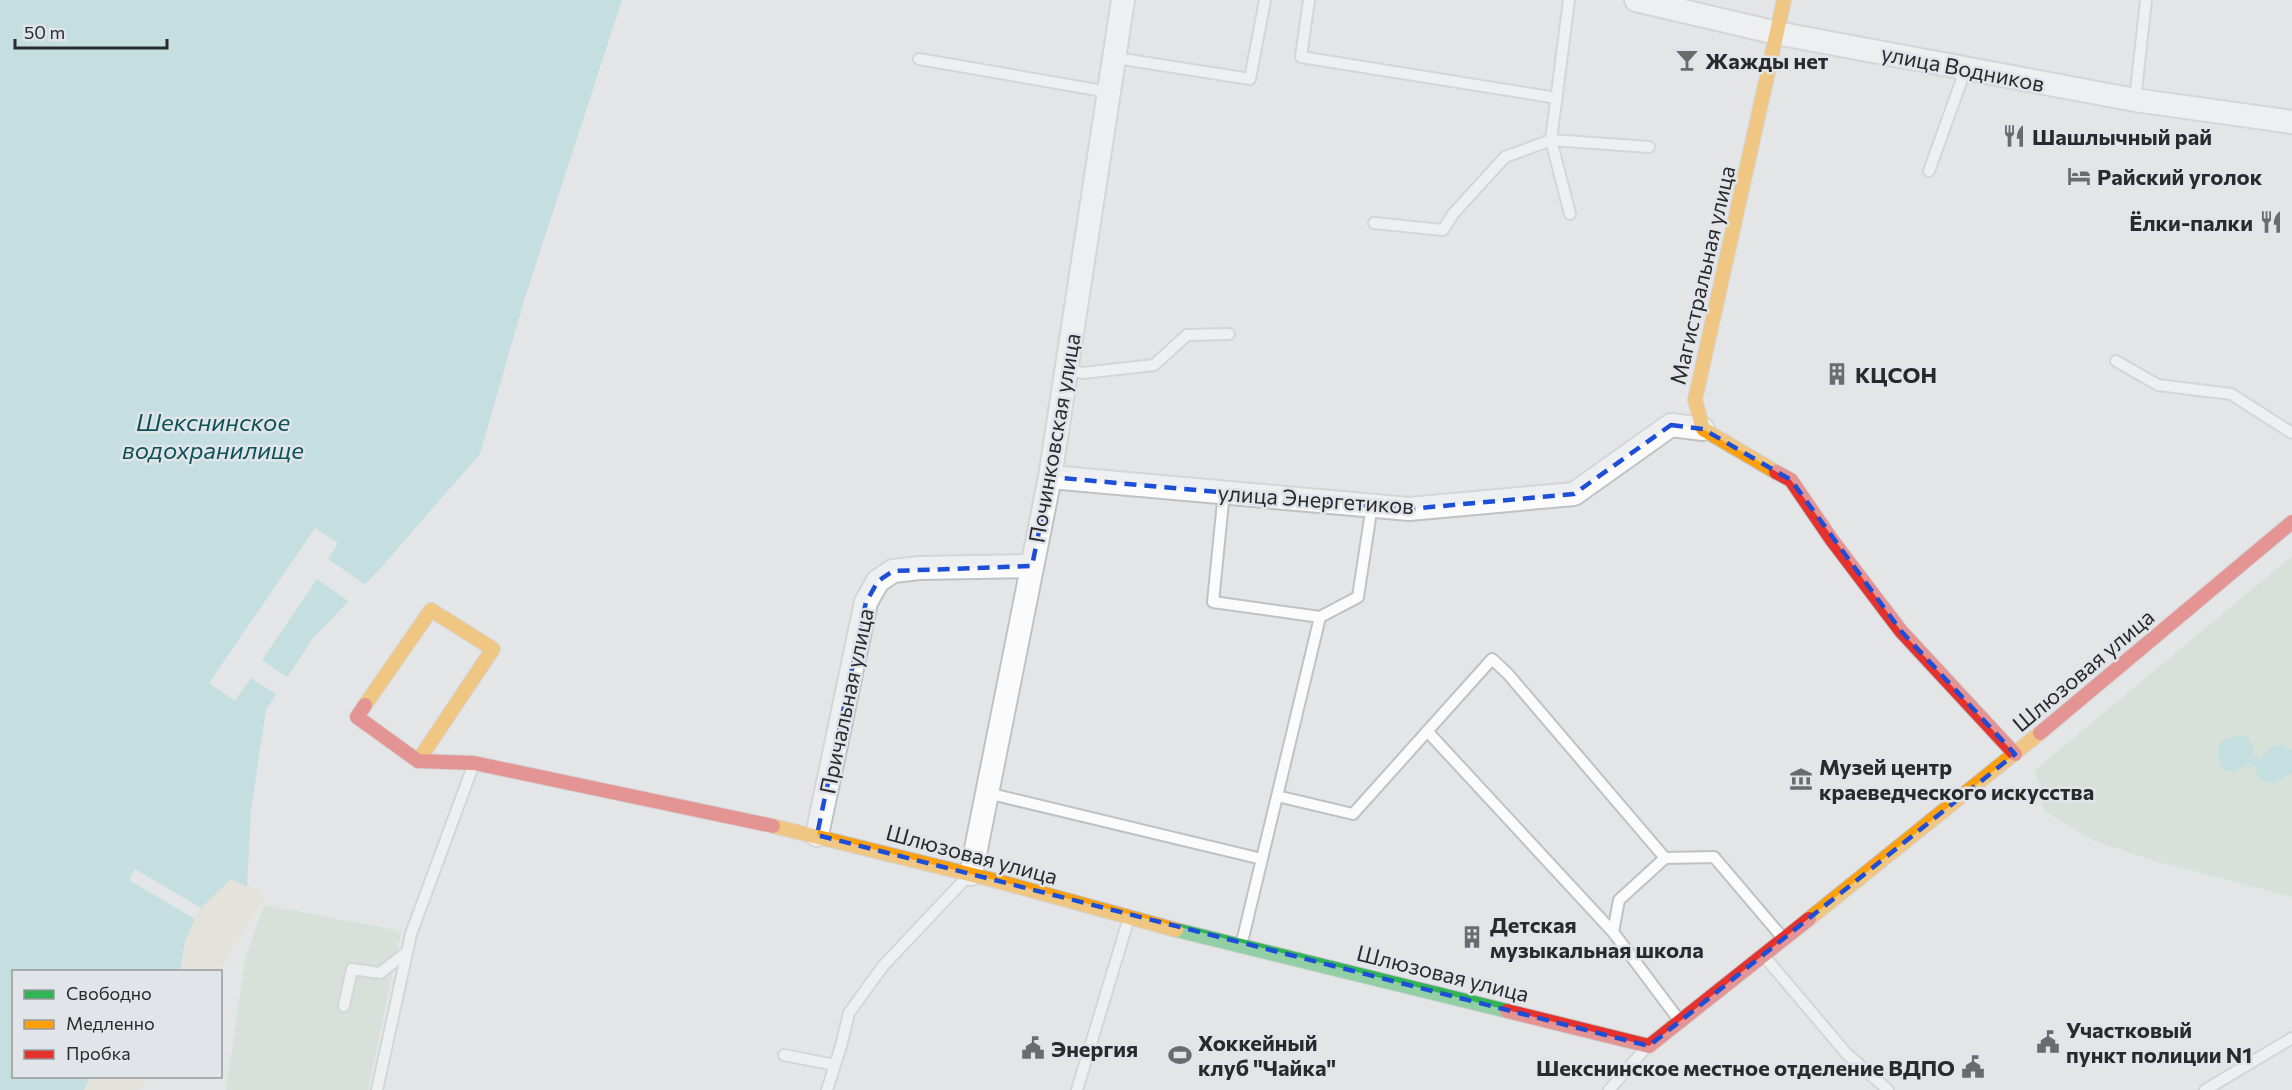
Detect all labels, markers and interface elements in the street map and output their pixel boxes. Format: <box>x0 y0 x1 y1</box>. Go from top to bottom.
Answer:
scale bar <box>15 12 166 50</box>
text: 50 m <box>24 21 65 43</box>
street label: улица Водников <box>1879 39 2047 97</box>
bar icon: Жажды нет <box>1674 47 1700 73</box>
place label: Жажды нет <box>1705 47 1829 74</box>
restaurant icon: Шашлычный рай <box>2001 123 2027 149</box>
place label: Шашлычный рай <box>2032 123 2212 150</box>
street label: Магистральная улица <box>1664 163 1740 387</box>
hotel icon: Райский уголок <box>2066 163 2092 189</box>
place label: Райский уголок <box>2097 163 2263 190</box>
place label: Ёлки-палки <box>2129 209 2253 236</box>
restaurant icon: Ёлки-палки <box>2258 209 2284 235</box>
street label: Починковская улица <box>1022 331 1086 545</box>
building icon: КЦСОН <box>1824 361 1850 387</box>
place label: КЦСОН <box>1855 361 1937 388</box>
water label: Шекснинское водохранилище <box>122 407 304 464</box>
street label: улица Энергетиков <box>1217 479 1415 519</box>
street label: Шлюзовая улица <box>2007 603 2159 737</box>
street label: Причальная улица <box>813 606 879 796</box>
place label: Музей центр краеведческого искусства <box>1819 753 2094 805</box>
museum icon: Музей центр краеведческого искусства <box>1788 766 1814 792</box>
street label: Шлюзовая улица <box>883 818 1061 890</box>
place label: Детская музыкальная школа <box>1490 911 1704 963</box>
building icon: Детская музыкальная школа <box>1459 924 1485 950</box>
street label: Шлюзовая улица <box>1354 939 1532 1007</box>
legend <box>12 970 222 1078</box>
text: Свободно <box>66 982 152 1004</box>
text: Медленно <box>66 1012 155 1034</box>
place label: Участковый пункт полиции N1 <box>2066 1016 2252 1068</box>
place label: Хоккейный клуб "Чайка" <box>1198 1029 1336 1081</box>
public building icon: Участковый пункт полиции N1 <box>2035 1029 2061 1055</box>
public building icon: Энергия <box>1020 1035 1046 1061</box>
place label: Энергия <box>1051 1035 1138 1062</box>
text: Пробка <box>66 1042 131 1064</box>
sports icon: Хоккейный клуб "Чайка" <box>1167 1042 1193 1068</box>
place label: Шекснинское местное отделение ВДПО <box>1536 1054 1955 1081</box>
public building icon: Шекснинское местное отделение ВДПО <box>1960 1054 1986 1080</box>

